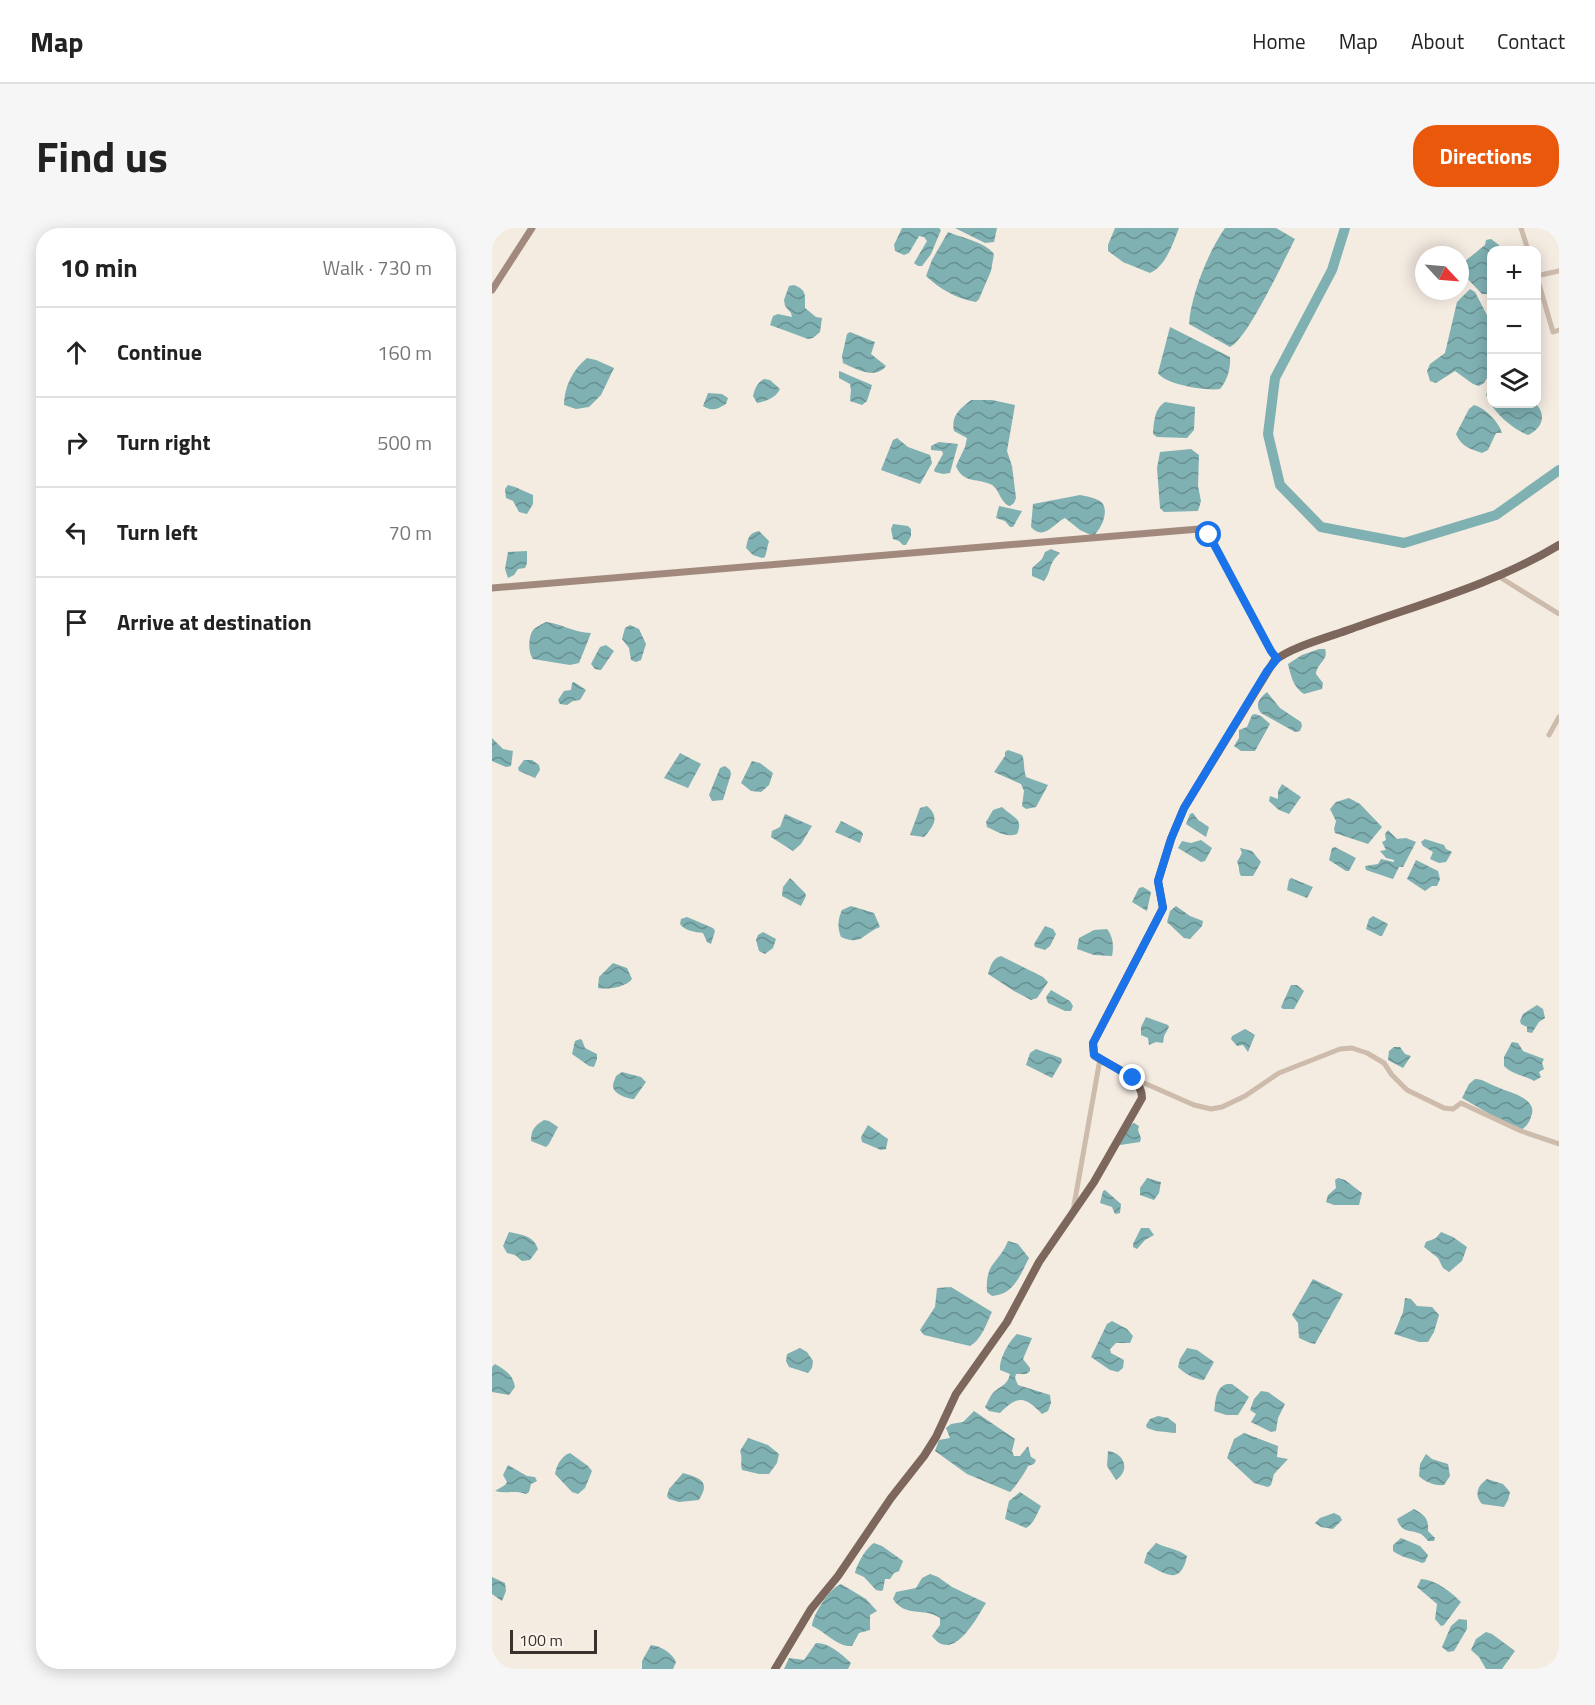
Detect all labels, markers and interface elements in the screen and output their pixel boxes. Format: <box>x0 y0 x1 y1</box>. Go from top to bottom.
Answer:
text: Map <box>30 20 84 63</box>
text: Home <box>1252 25 1306 57</box>
text: Map <box>1339 25 1378 57</box>
text: About <box>1411 25 1464 57</box>
text: Contact <box>1497 25 1565 57</box>
text: Find us <box>36 124 168 188</box>
button: Directions <box>1413 125 1559 187</box>
north arrow <box>1415 246 1469 300</box>
map controls <box>1487 246 1541 408</box>
button: + <box>1487 246 1541 300</box>
text: 10 min <box>60 248 138 287</box>
text: Walk · 730 m <box>323 252 432 283</box>
button: − <box>1487 300 1541 354</box>
text: Continue <box>117 335 202 369</box>
icon: ahead <box>60 336 93 369</box>
text: 160 m <box>377 337 432 368</box>
button: layers <box>1487 354 1541 408</box>
text: Turn right <box>117 425 211 459</box>
icon: right <box>60 426 93 459</box>
text: 500 m <box>377 427 432 458</box>
text: Turn left <box>117 515 198 549</box>
icon: left <box>60 516 93 549</box>
text: 70 m <box>388 517 432 548</box>
route start <box>1195 521 1221 547</box>
text: Arrive at destination <box>117 605 312 639</box>
icon: arrive <box>60 606 93 639</box>
route end <box>1119 1064 1145 1090</box>
scale bar <box>510 1627 597 1654</box>
text: 100 m <box>519 1628 563 1652</box>

